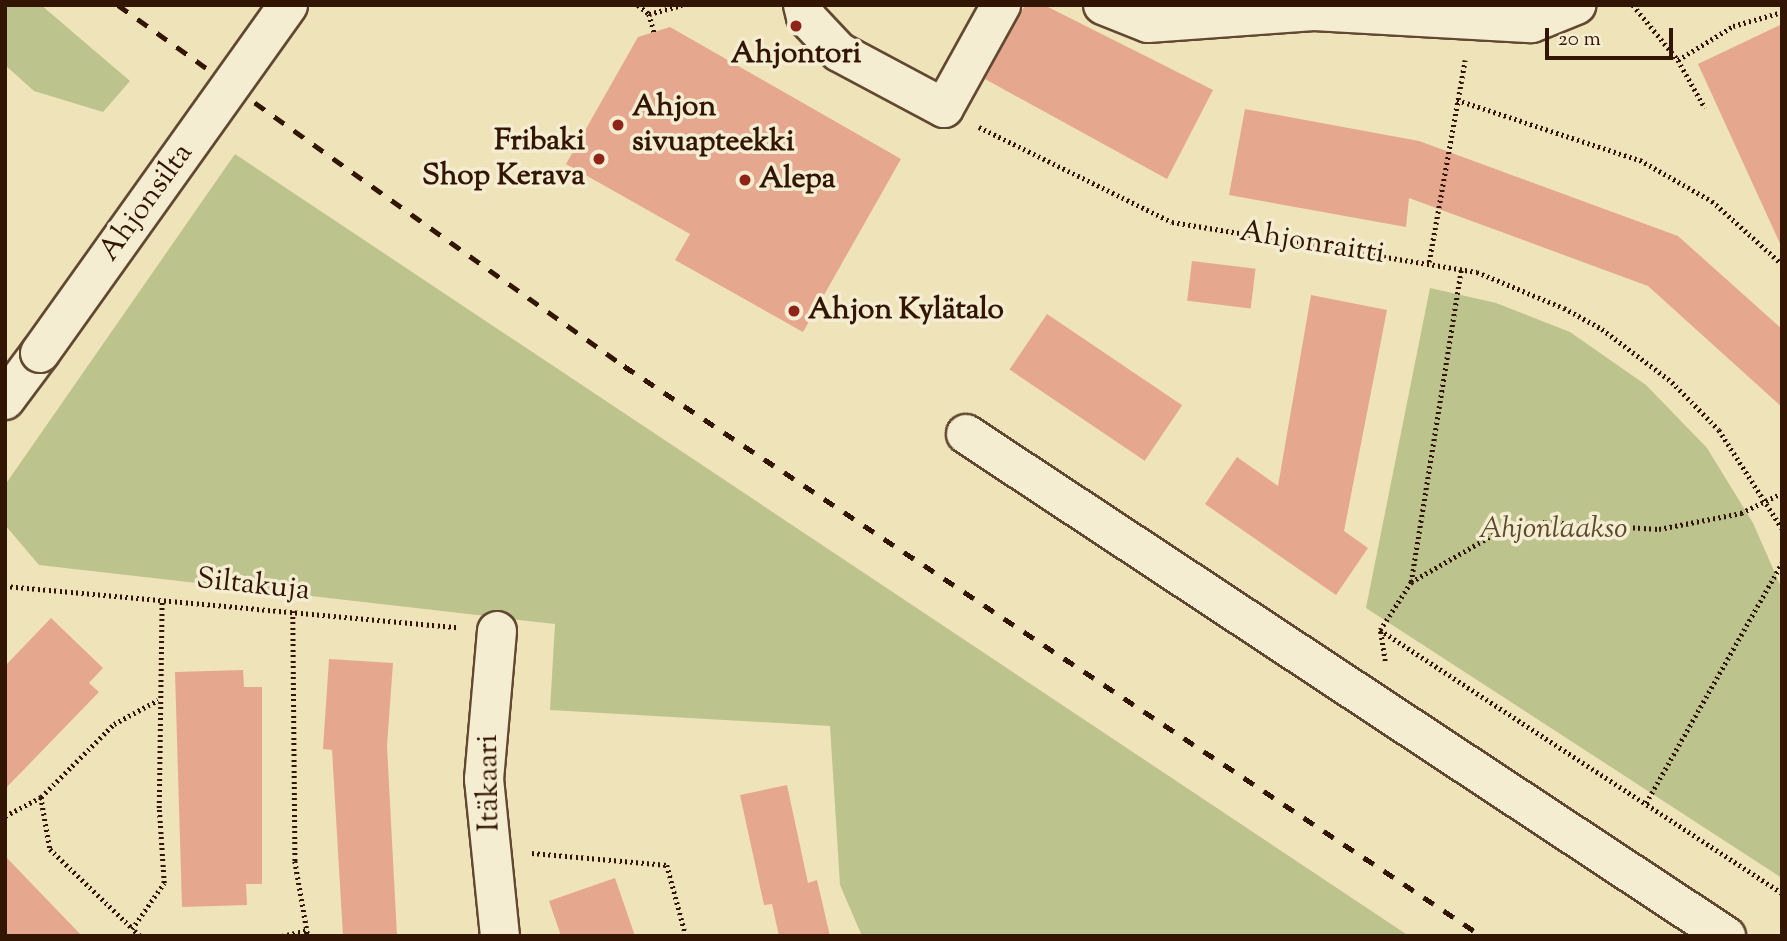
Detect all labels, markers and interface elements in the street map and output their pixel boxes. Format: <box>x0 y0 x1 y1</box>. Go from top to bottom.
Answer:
scale bar <box>1549 14 1677 58</box>
marker: Ahjontori <box>788 18 804 34</box>
text: 20 m <box>1558 25 1601 55</box>
place label: Ahjontori <box>731 37 861 73</box>
place label: Ahjon sivuapteekki <box>632 90 794 160</box>
marker: Ahjon sivuapteekki <box>610 117 626 133</box>
place label: Fribaki Shop Kerava <box>422 124 585 194</box>
street label: Ahjonsilta <box>92 137 202 269</box>
marker: Fribaki Shop Kerava <box>591 151 607 167</box>
place label: Alepa <box>759 162 836 198</box>
marker: Alepa <box>737 172 753 188</box>
street label: Ahjonraitti <box>1237 215 1387 273</box>
place label: Ahjon Kylätalo <box>808 293 1004 329</box>
marker: Ahjon Kylätalo <box>786 303 802 319</box>
park label: Ahjonlaakso <box>1479 512 1627 548</box>
street label: Siltakuja <box>194 562 312 610</box>
street label: Itäkaari <box>471 734 509 832</box>

